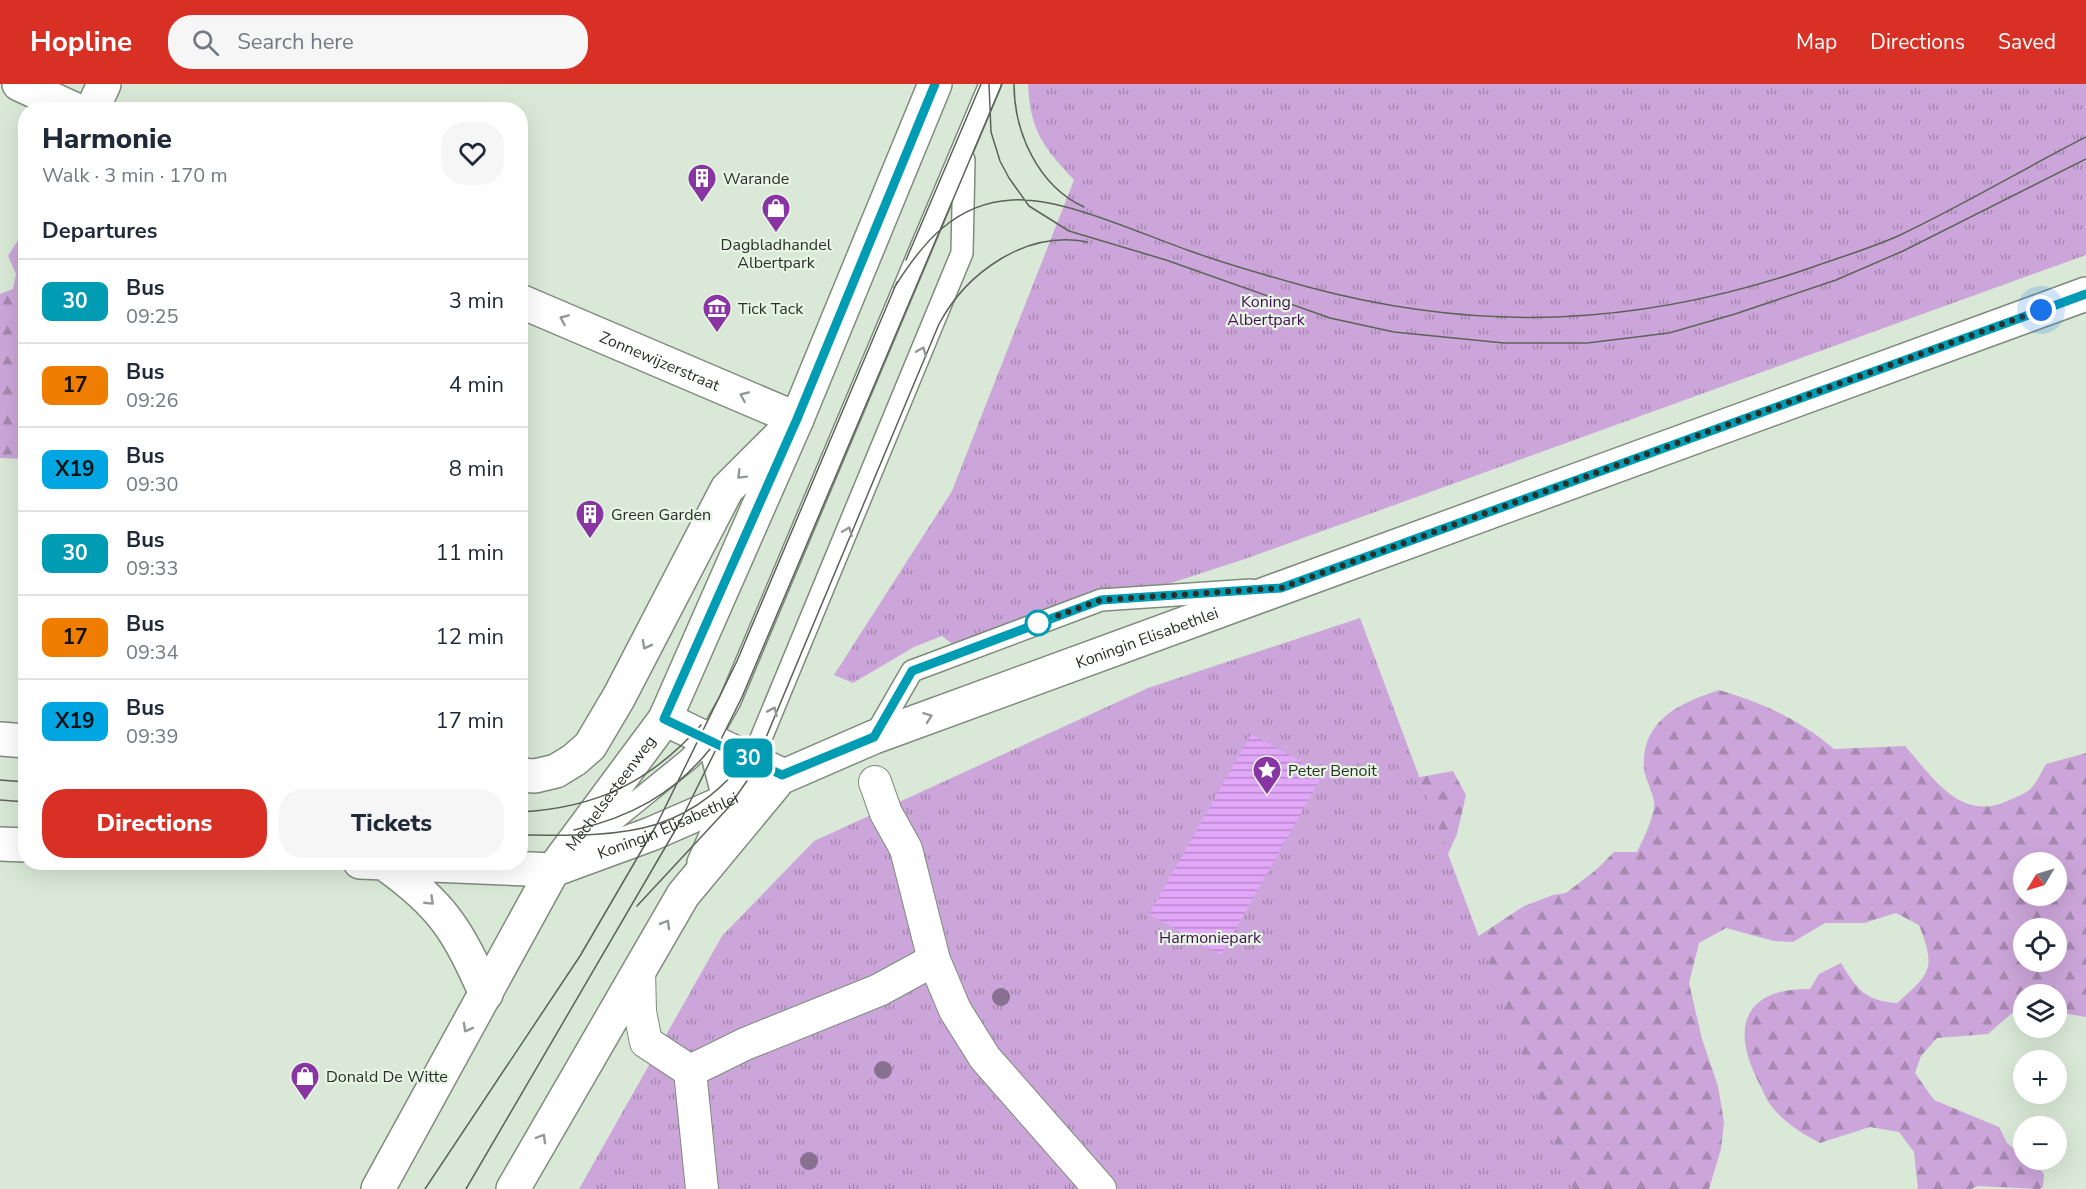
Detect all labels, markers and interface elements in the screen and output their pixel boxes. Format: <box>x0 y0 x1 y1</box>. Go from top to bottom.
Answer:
search box <box>168 15 588 69</box>
text: Hopline <box>30 23 132 61</box>
icon: search <box>189 26 222 59</box>
text: Search here <box>237 27 354 57</box>
text: Map <box>1796 28 1837 56</box>
text: Directions <box>1870 28 1965 56</box>
text: Saved <box>1998 28 2056 56</box>
text: Harmonie <box>42 120 172 158</box>
button: heart <box>441 122 504 185</box>
text: Walk · 3 min · 170 m <box>42 162 228 189</box>
building icon: Warande <box>686 162 718 204</box>
place label: Warande <box>723 168 789 190</box>
shop icon: Dagbladhandel Albertpark <box>760 192 792 234</box>
text: Departures <box>42 216 157 246</box>
place label: Dagbladhandel Albertpark <box>721 234 832 274</box>
text: Bus <box>126 273 165 303</box>
text: 3 min <box>449 286 504 316</box>
text: 30 <box>62 287 88 315</box>
park label: Koning Albertpark <box>1227 291 1306 331</box>
museum icon: Tick Tack <box>701 292 733 334</box>
your location <box>2026 295 2056 325</box>
place label: Tick Tack <box>738 298 804 320</box>
text: 09:25 <box>126 303 179 330</box>
one-way arrow <box>560 314 571 326</box>
street label: Zonnewijzerstraat <box>596 326 723 397</box>
one-way arrow <box>915 346 927 357</box>
text: Bus <box>126 357 165 387</box>
text: 4 min <box>449 370 504 400</box>
text: 17 <box>62 371 88 399</box>
text: 09:26 <box>126 387 179 414</box>
one-way arrow <box>739 391 750 403</box>
text: Bus <box>126 441 165 471</box>
text: 8 min <box>449 454 504 484</box>
text: X19 <box>55 455 95 483</box>
one-way arrow <box>737 468 747 479</box>
text: 09:30 <box>126 471 179 498</box>
building icon: Green Garden <box>574 498 606 540</box>
place label: Green Garden <box>611 504 711 526</box>
text: Bus <box>126 525 165 555</box>
one-way arrow <box>841 526 853 537</box>
text: 11 min <box>436 538 504 568</box>
text: 30 <box>62 539 88 567</box>
text: 09:33 <box>126 555 179 582</box>
street label: Koningin Elisabethlei <box>1073 602 1222 674</box>
text: Bus <box>126 609 165 639</box>
unlabelled marker <box>1025 610 1051 636</box>
text: 12 min <box>436 622 504 652</box>
text: 17 <box>62 623 88 651</box>
one-way arrow <box>642 638 654 649</box>
text: 09:34 <box>126 639 179 666</box>
text: Bus <box>126 693 165 723</box>
text: 17 min <box>436 706 504 736</box>
one-way arrow <box>766 706 778 717</box>
text: X19 <box>55 707 95 735</box>
one-way arrow <box>923 711 933 724</box>
text: 09:39 <box>126 723 179 750</box>
street label: Mechelsesteenweg <box>561 731 661 856</box>
line badge: 30 <box>721 738 775 778</box>
text: 30 <box>735 744 761 772</box>
place icon: Peter Benoit <box>1251 754 1283 796</box>
place label: Peter Benoit <box>1288 760 1377 782</box>
street label: Koningin Elisabethlei <box>594 787 742 865</box>
button: Directions <box>42 789 267 858</box>
button: Tickets <box>279 789 504 858</box>
north arrow <box>2013 852 2067 906</box>
map controls <box>2013 852 2067 1170</box>
one-way arrow <box>424 894 434 905</box>
button: locate <box>2013 918 2067 972</box>
one-way arrow <box>659 920 671 930</box>
park label: Harmoniepark <box>1159 927 1262 949</box>
button: layers <box>2013 984 2067 1038</box>
one-way arrow <box>463 1022 474 1033</box>
button: + <box>2013 1050 2067 1104</box>
shop icon: Donald De Witte <box>289 1060 321 1102</box>
place label: Donald De Witte <box>326 1066 448 1088</box>
button: − <box>2013 1116 2067 1170</box>
one-way arrow <box>535 1134 546 1144</box>

